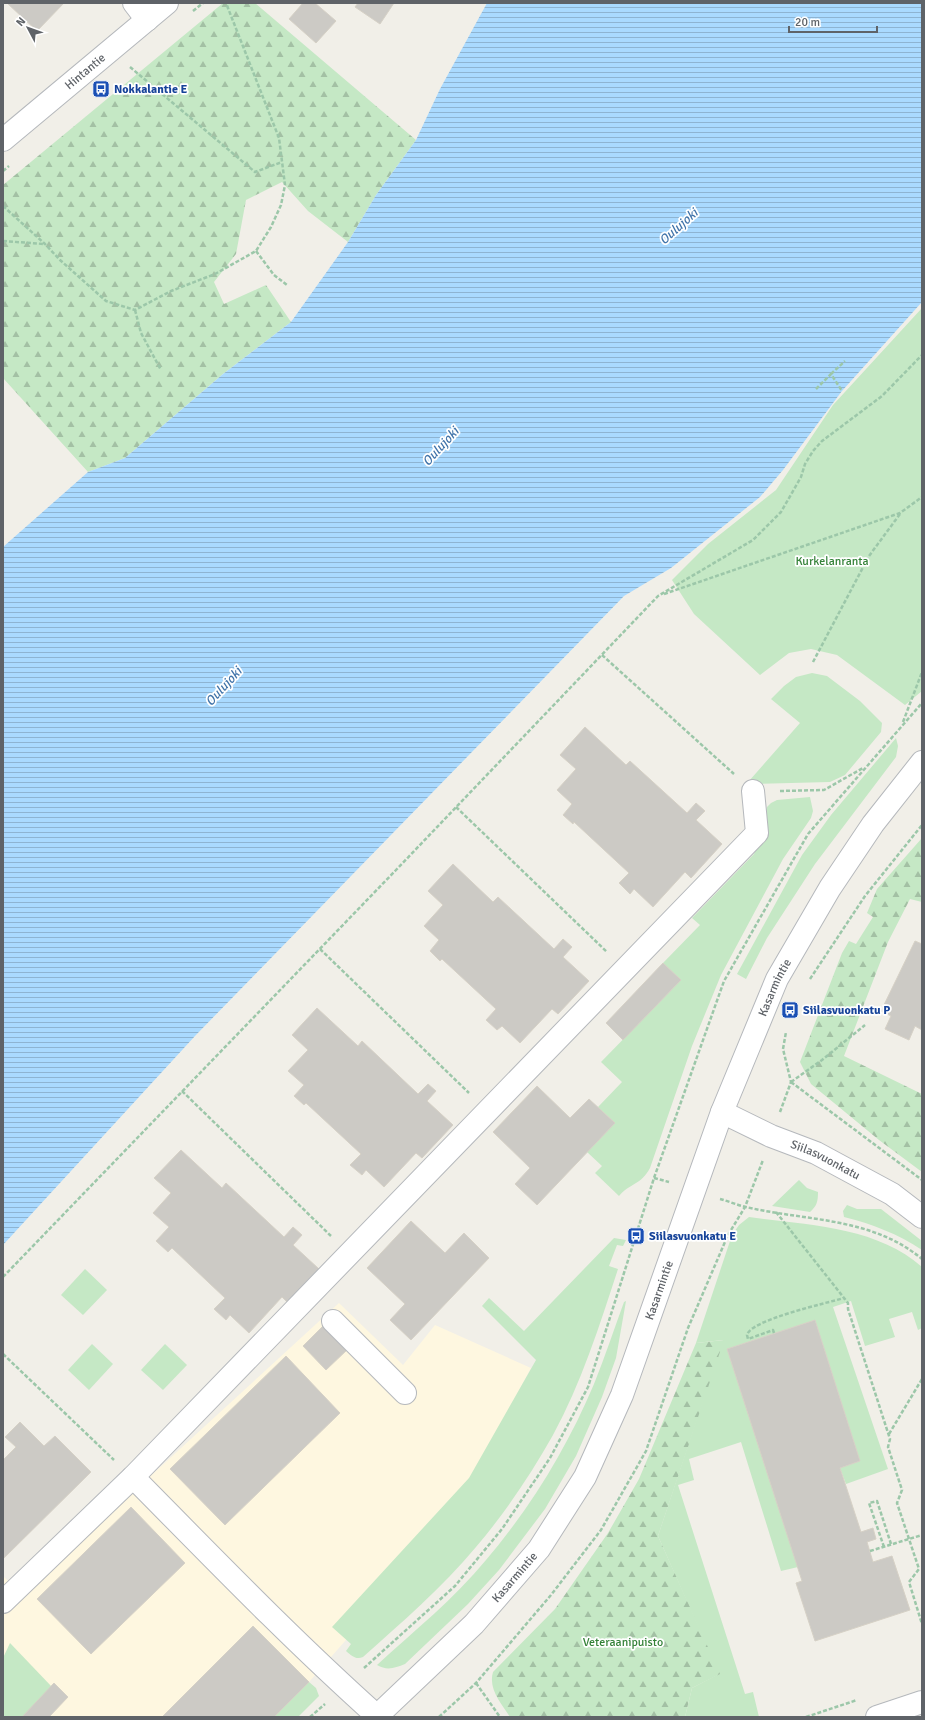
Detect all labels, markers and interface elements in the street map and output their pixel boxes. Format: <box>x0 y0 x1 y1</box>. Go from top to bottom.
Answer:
north arrow <box>8 8 48 48</box>
scale bar <box>789 8 877 34</box>
text: N <box>13 15 28 29</box>
text: 20 m <box>795 15 820 30</box>
street label: Hintantie <box>62 51 109 93</box>
bus stop icon: Nokkalantie E <box>91 79 111 99</box>
place label: Nokkalantie E <box>114 82 188 97</box>
water label: Oulujoki <box>656 204 702 248</box>
water label: Oulujoki <box>419 423 463 469</box>
park label: Kurkelanranta <box>795 554 869 569</box>
water label: Oulujoki <box>202 663 246 709</box>
street label: Kasarmintie <box>755 956 795 1019</box>
bus stop icon: Siilasvuonkatu P <box>780 1000 800 1020</box>
place label: Siilasvuonkatu P <box>803 1003 890 1018</box>
street label: Siilasvuonkatu <box>788 1137 863 1183</box>
bus stop icon: Siilasvuonkatu E <box>626 1226 646 1246</box>
place label: Siilasvuonkatu E <box>649 1229 736 1244</box>
street label: Kasarmintie <box>642 1259 677 1322</box>
street label: Kasarmintie <box>489 1549 541 1606</box>
park label: Veteraanipuisto <box>583 1635 663 1650</box>

